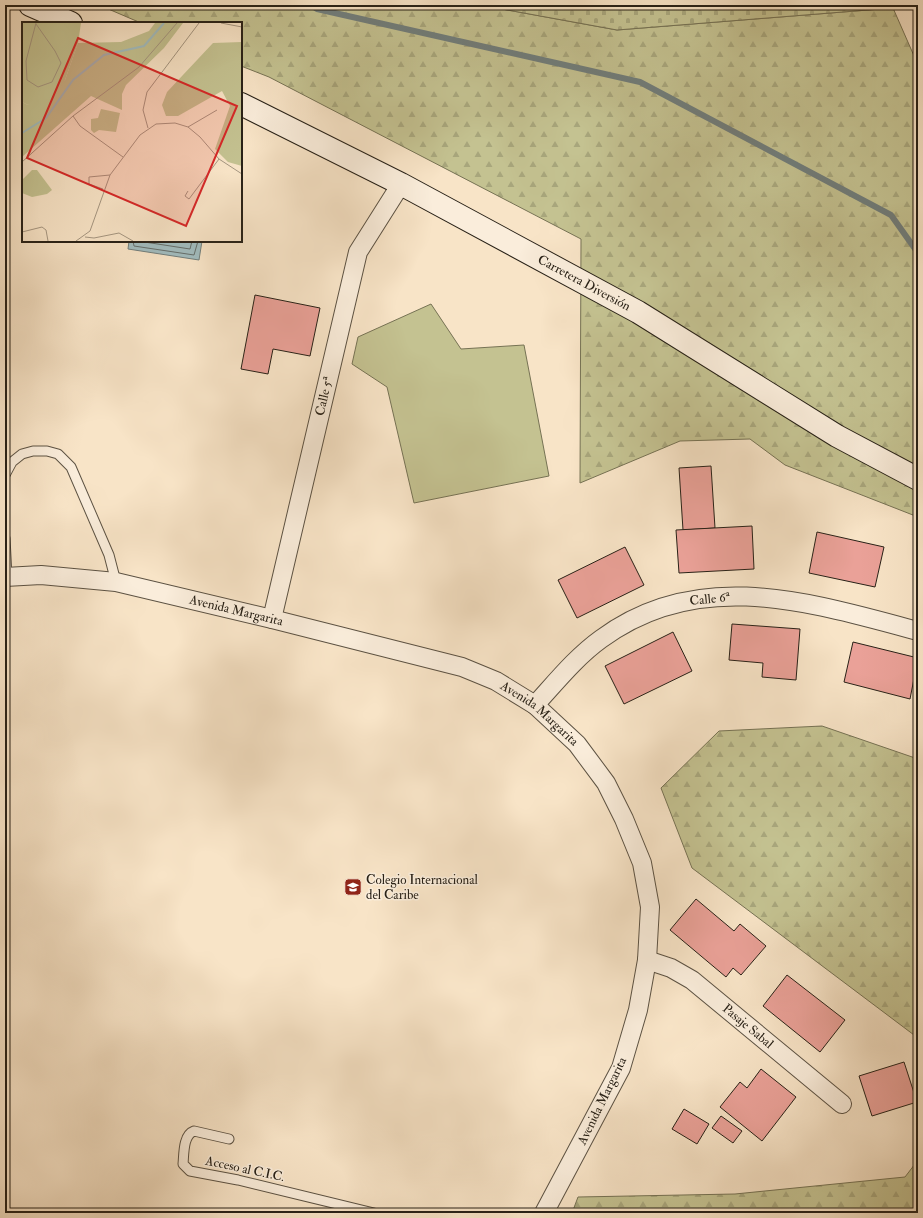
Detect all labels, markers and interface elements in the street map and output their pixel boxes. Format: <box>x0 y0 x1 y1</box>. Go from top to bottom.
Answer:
inset map <box>22 22 242 242</box>
street label: Carretera Diversión <box>535 251 634 315</box>
street label: Calle 5ª <box>312 374 336 417</box>
street label: Calle 6ª <box>689 589 731 609</box>
street label: Avenida Margarita <box>187 591 285 630</box>
street label: Avenida Margarita <box>497 677 582 750</box>
place label: Colegio Internacional del Caribe <box>366 872 479 903</box>
school or university icon: Colegio Internacional del Caribe <box>343 877 363 897</box>
street label: Pasaje Sabal <box>719 1000 777 1052</box>
street label: Avenida Margarita <box>573 1054 630 1148</box>
street label: Acceso al C.I.C. <box>203 1153 286 1185</box>

